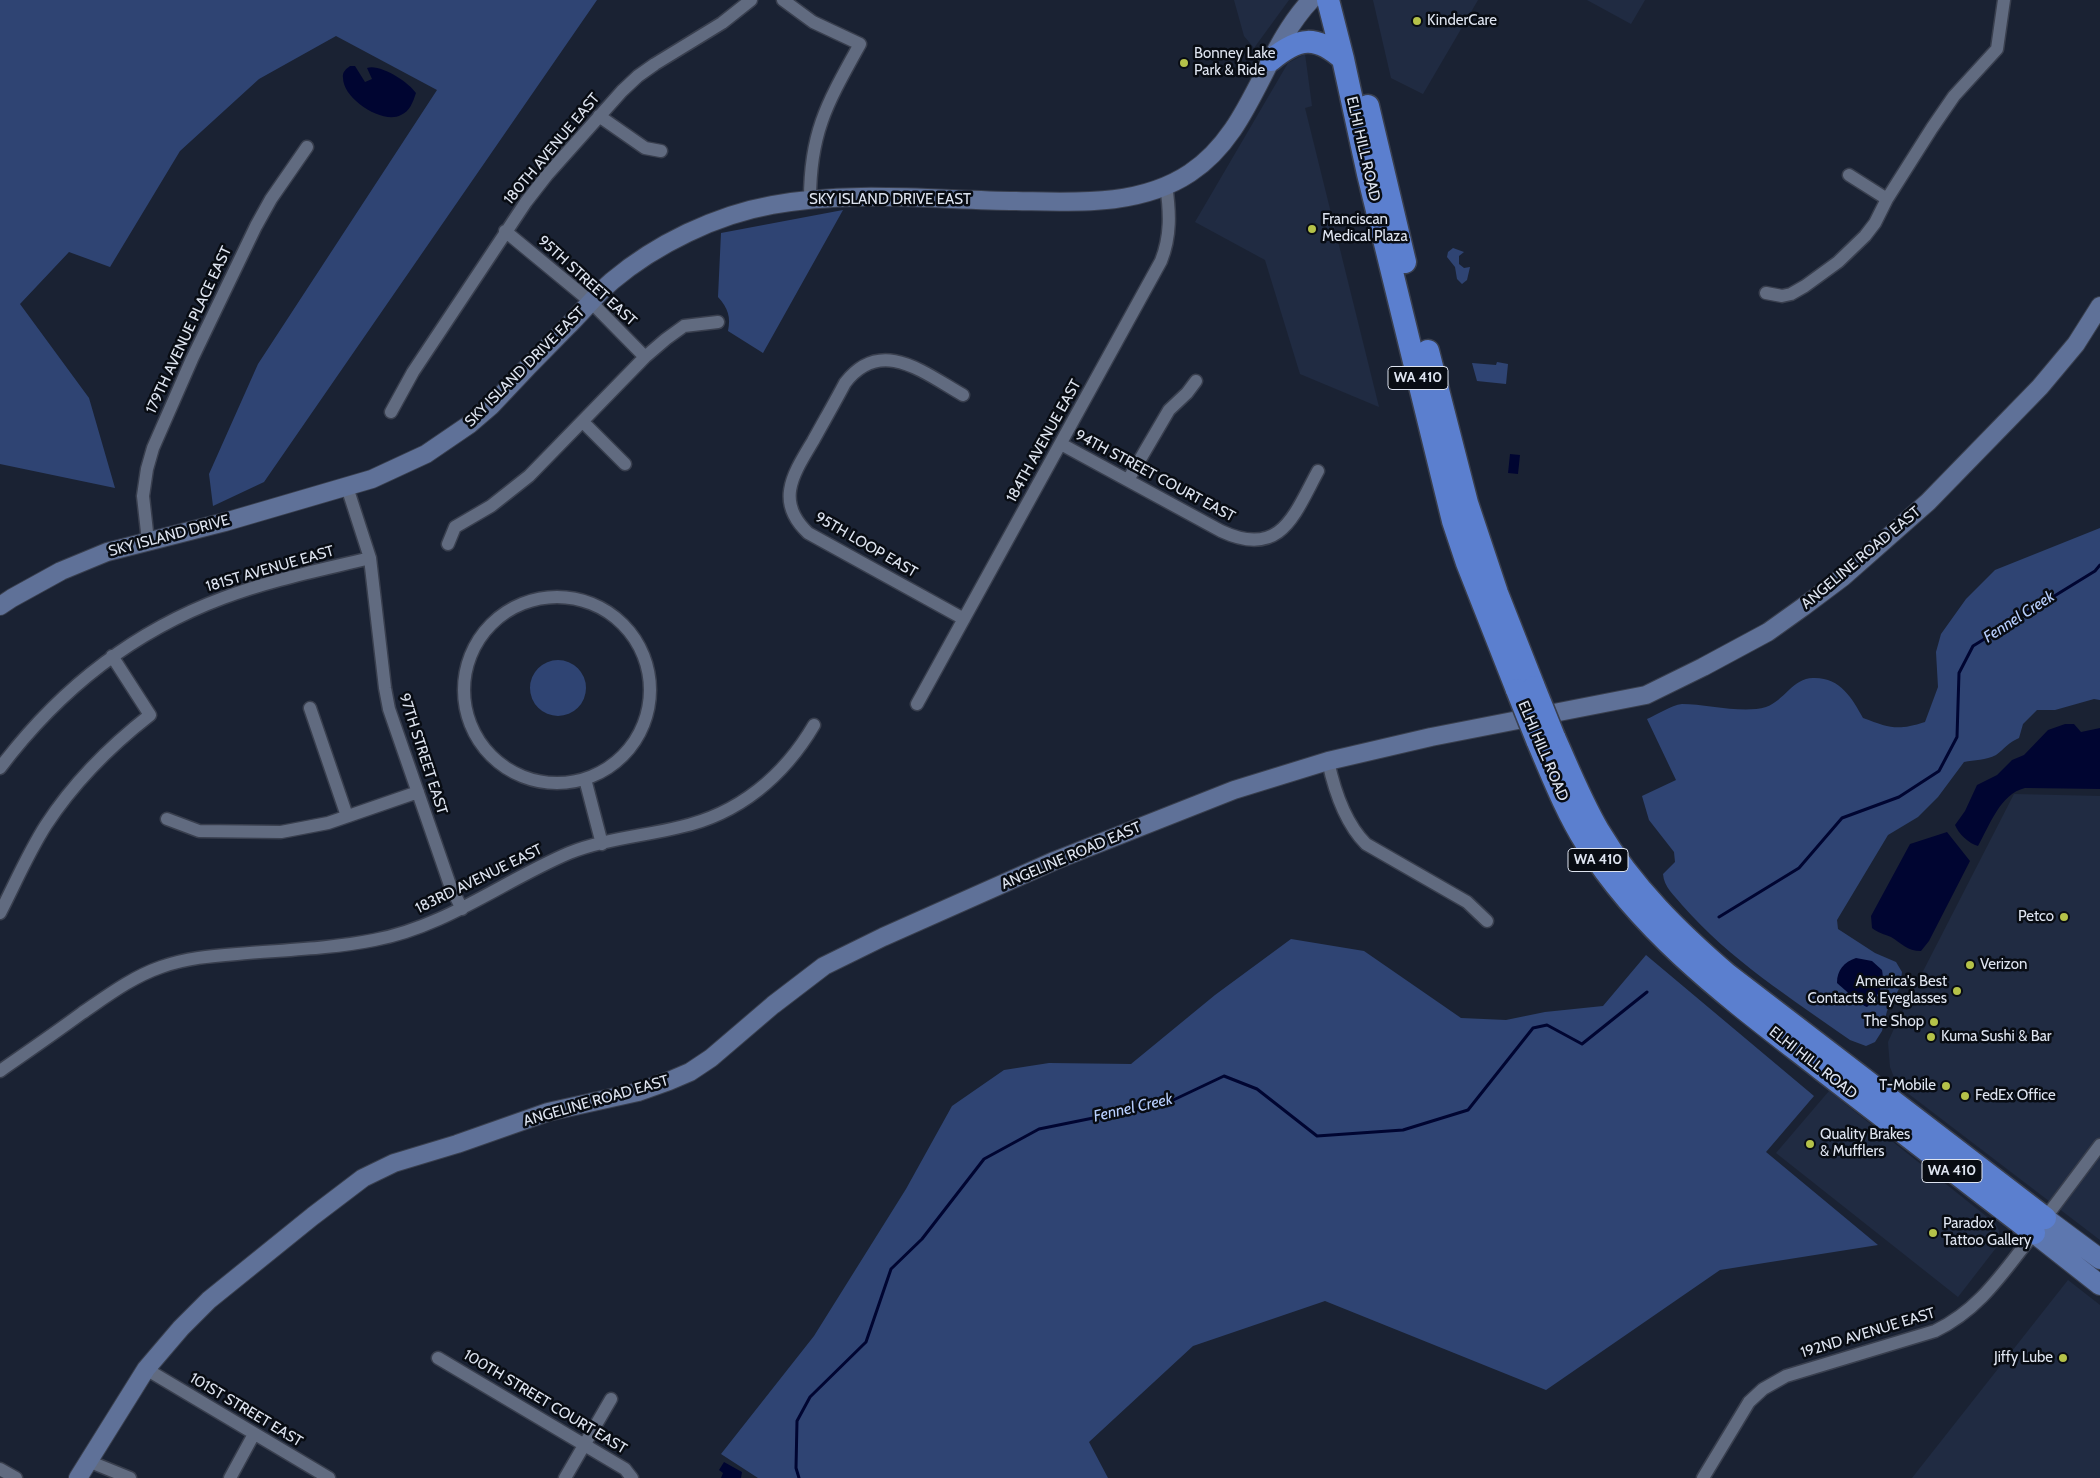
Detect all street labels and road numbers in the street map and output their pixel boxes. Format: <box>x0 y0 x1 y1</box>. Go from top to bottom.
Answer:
street label: 180TH AVENUE EAST <box>500 90 604 208</box>
street label: ELHI HILL ROAD <box>1342 95 1384 203</box>
street label: SKY ISLAND DRIVE EAST <box>809 191 971 209</box>
street label: 95TH STREET EAST <box>534 232 640 330</box>
street label: 179TH AVENUE PLACE EAST <box>142 244 236 416</box>
street label: SKY ISLAND DRIVE EAST <box>461 303 589 431</box>
road number: WA 410 <box>1388 366 1448 389</box>
street label: 184TH AVENUE EAST <box>1003 376 1085 506</box>
street label: 94TH STREET COURT EAST <box>1072 426 1238 526</box>
street label: ANGELINE ROAD EAST <box>1798 503 1924 613</box>
street label: 95TH LOOP EAST <box>812 508 920 582</box>
street label: SKY ISLAND DRIVE <box>107 511 231 561</box>
street label: 181ST AVENUE EAST <box>204 542 336 596</box>
street label: 97TH STREET EAST <box>395 691 451 817</box>
street label: ELHI HILL ROAD <box>1514 698 1572 804</box>
street label: ANGELINE ROAD EAST <box>998 818 1144 894</box>
street label: 183RD AVENUE EAST <box>413 840 545 918</box>
road number: WA 410 <box>1568 848 1628 872</box>
street label: ELHI HILL ROAD <box>1765 1023 1861 1103</box>
street label: ANGELINE ROAD EAST <box>521 1072 671 1130</box>
road number: WA 410 <box>1922 1160 1982 1182</box>
street label: 192ND AVENUE EAST <box>1799 1304 1937 1362</box>
street label: 100TH STREET COURT EAST <box>460 1346 630 1458</box>
street label: 101ST STREET EAST <box>186 1369 306 1451</box>

